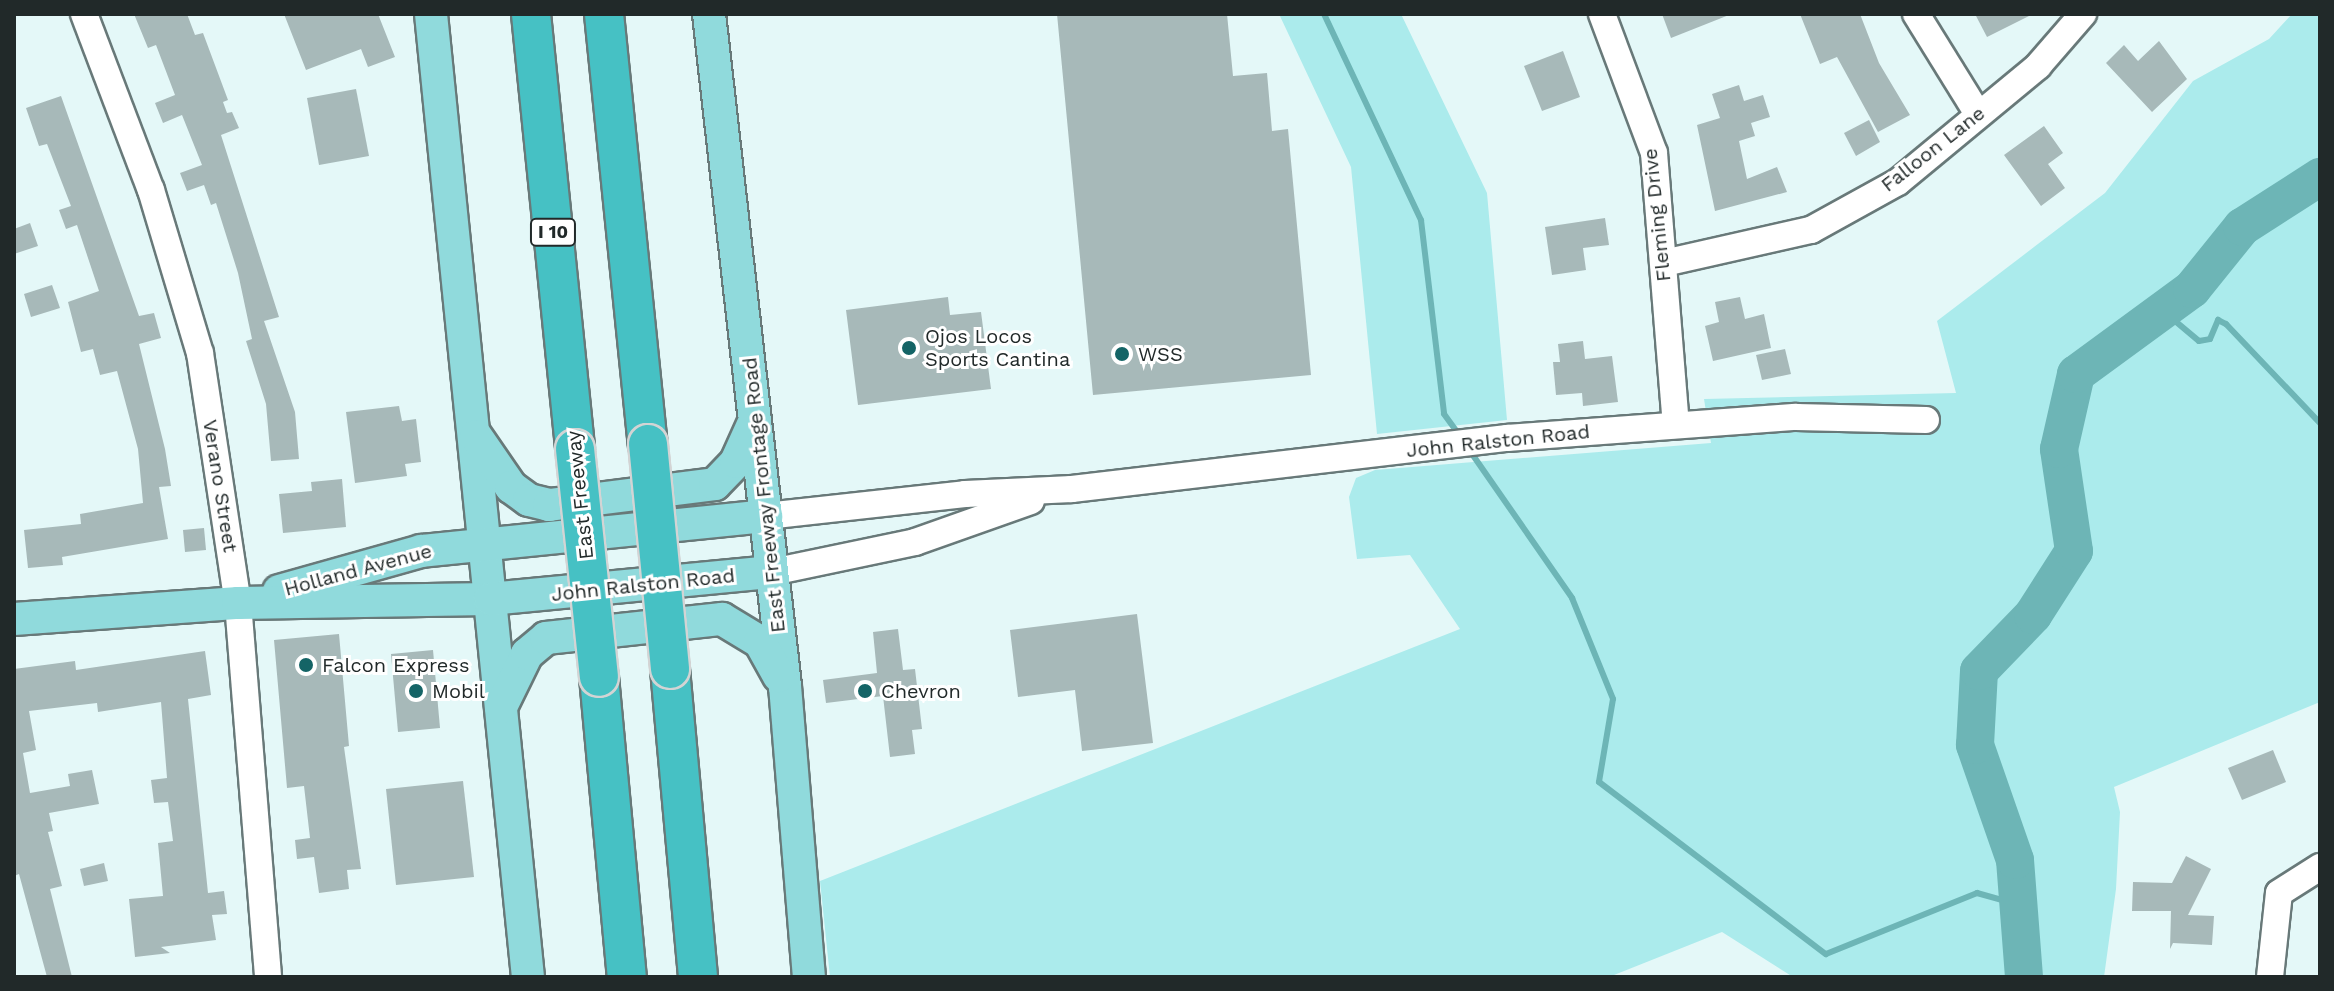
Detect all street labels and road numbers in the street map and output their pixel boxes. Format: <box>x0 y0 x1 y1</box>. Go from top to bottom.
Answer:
street label: Falloon Lane <box>1876 101 1990 197</box>
street label: Fleming Drive <box>1638 147 1676 283</box>
road number: I 10 <box>529 218 577 246</box>
street label: East Freeway Frontage Road <box>738 356 790 634</box>
street label: Verano Street <box>198 418 242 554</box>
street label: John Ralston Road <box>1405 419 1591 463</box>
street label: East Freeway <box>561 429 599 561</box>
street label: Holland Avenue <box>281 539 435 601</box>
street label: John Ralston Road <box>550 563 736 607</box>

